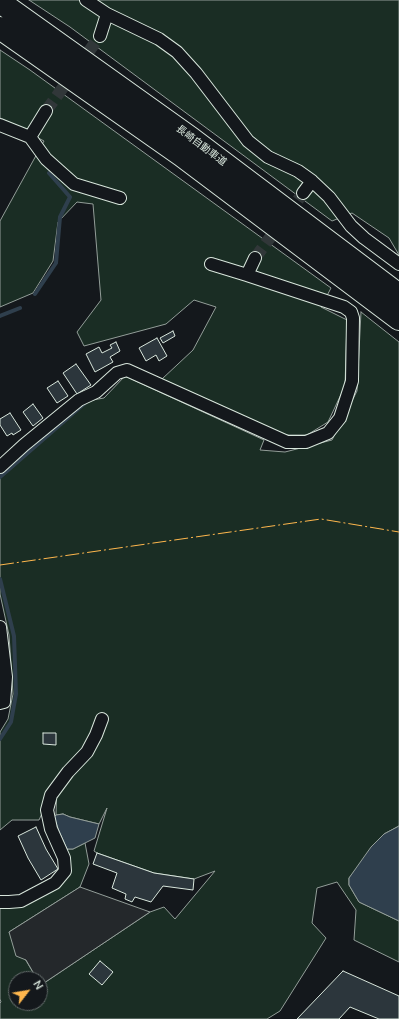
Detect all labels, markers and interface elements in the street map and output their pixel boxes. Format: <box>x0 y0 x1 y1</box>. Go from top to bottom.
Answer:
street label: 長崎自動車道 <box>173 123 229 169</box>
north arrow <box>8 971 48 1011</box>
text: N <box>29 978 46 992</box>

